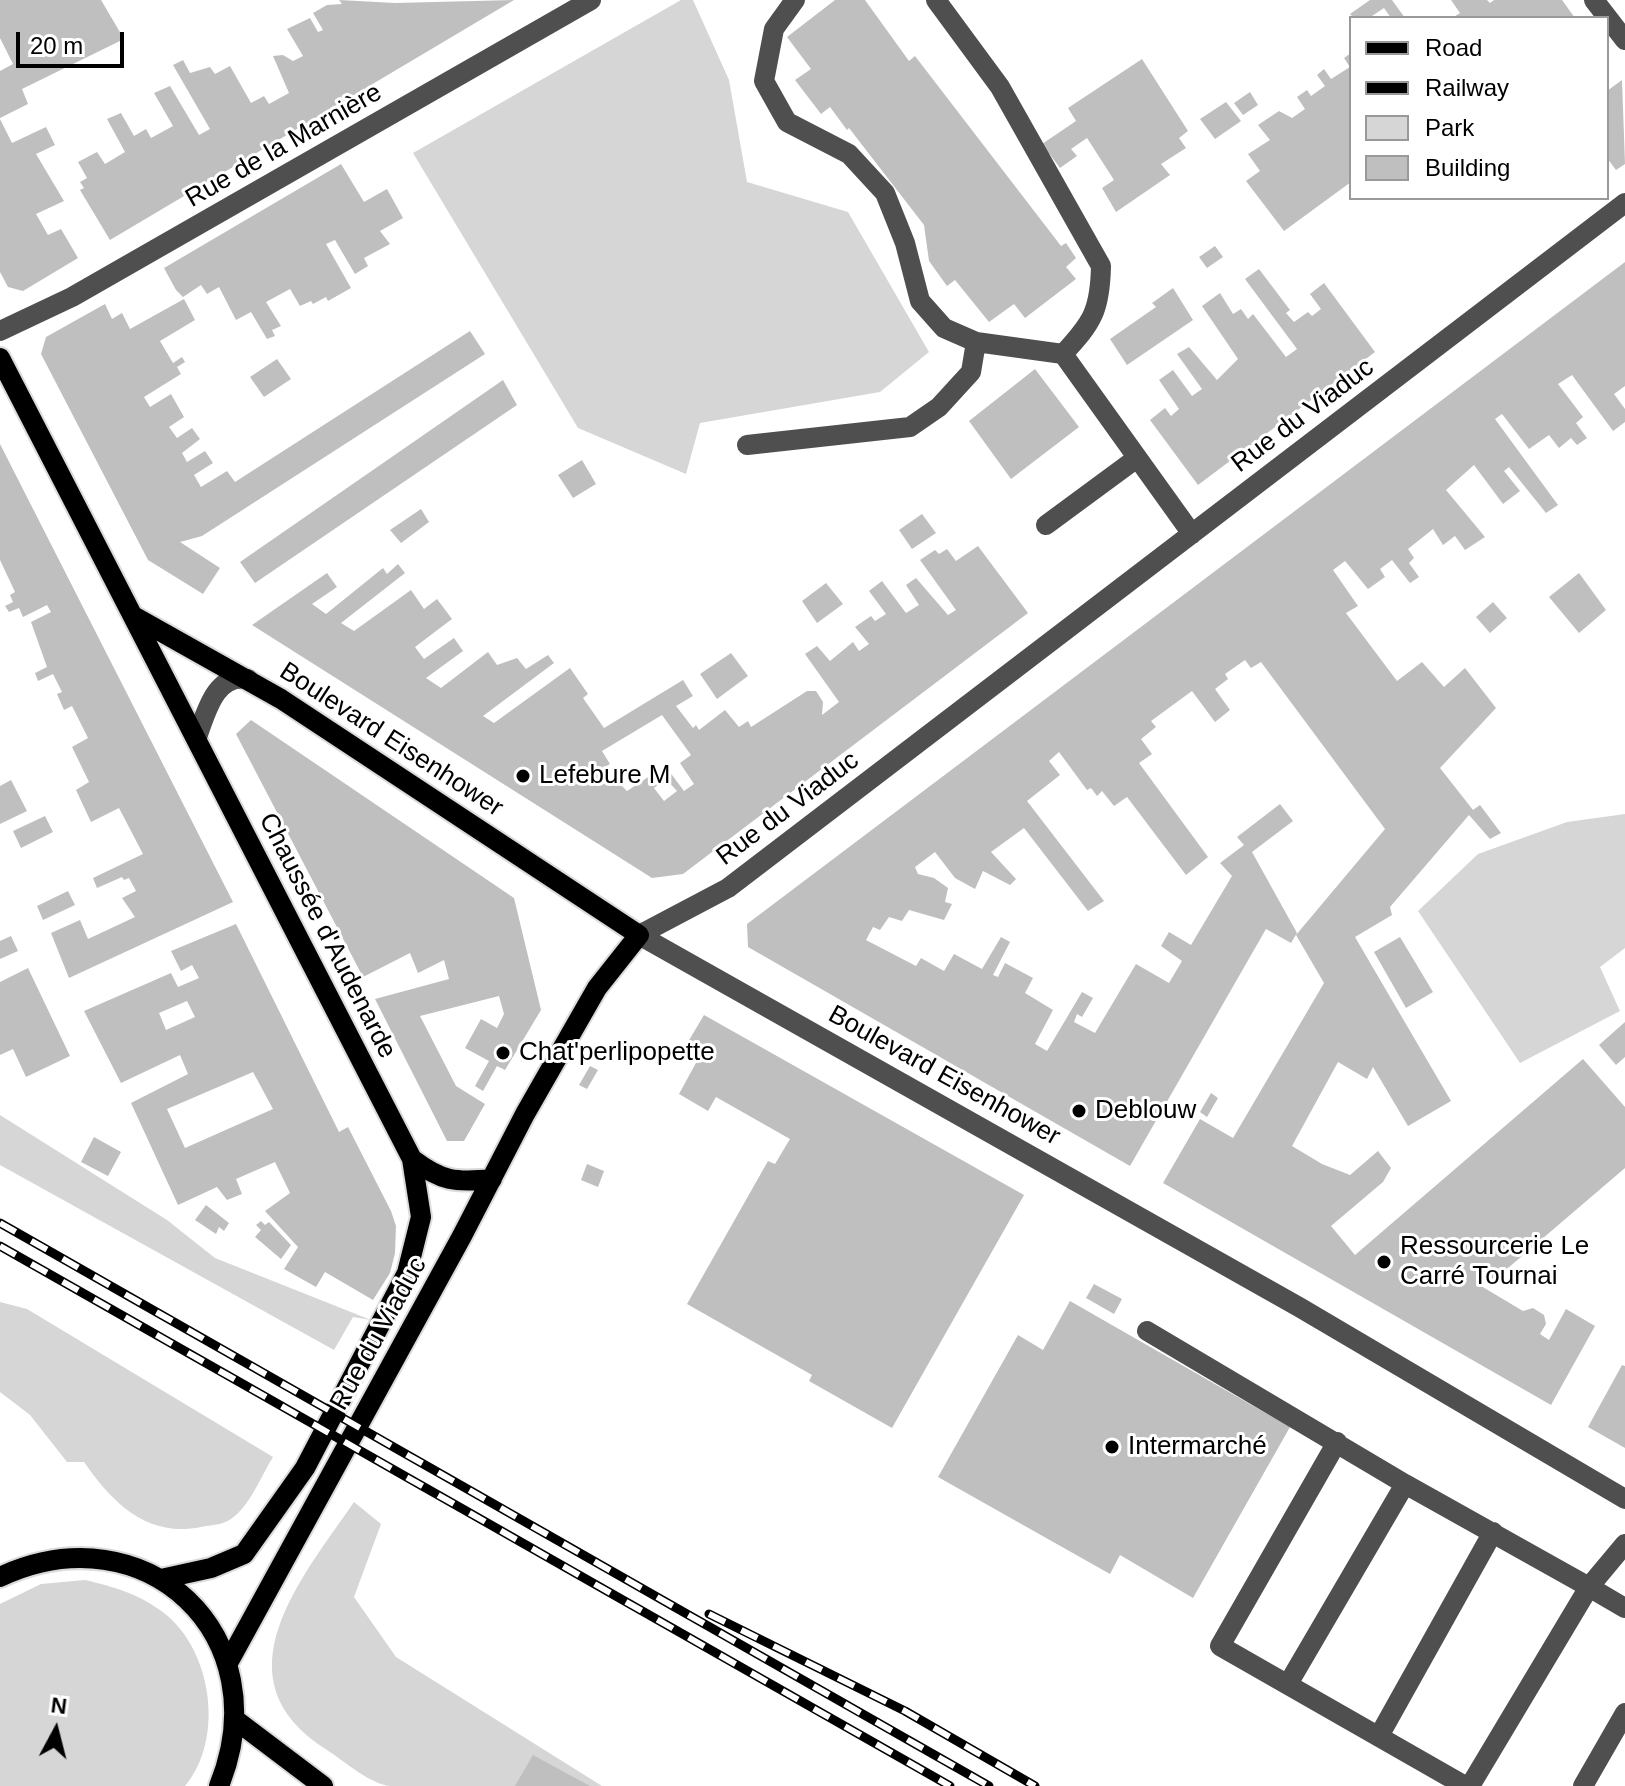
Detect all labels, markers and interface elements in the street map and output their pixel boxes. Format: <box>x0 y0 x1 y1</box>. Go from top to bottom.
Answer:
scale bar <box>20 16 128 66</box>
legend <box>1349 16 1609 200</box>
text: 20 m <box>30 32 83 59</box>
text: Road <box>1425 34 1482 61</box>
text: Railway <box>1425 74 1509 101</box>
street label: Rue de la Marnière <box>180 77 388 215</box>
text: Park <box>1425 114 1474 141</box>
text: Building <box>1425 154 1510 181</box>
street label: Rue du Viaduc <box>1226 352 1380 480</box>
street label: Boulevard Eisenhower <box>273 656 509 824</box>
street label: Rue du Viaduc <box>711 745 865 873</box>
place label: Lefebure M <box>539 760 671 792</box>
marker: Lefebure M <box>514 767 532 785</box>
street label: Chaussée d'Audenarde <box>252 808 402 1064</box>
street label: Boulevard Eisenhower <box>823 999 1065 1153</box>
place label: Chat'perlipopette <box>519 1037 715 1069</box>
marker: Chat'perlipopette <box>494 1044 512 1062</box>
place label: Deblouw <box>1095 1095 1196 1127</box>
marker: Deblouw <box>1070 1102 1088 1120</box>
place label: Ressourcerie Le Carré Tournai <box>1400 1231 1589 1292</box>
street label: Rue du Viaduc <box>324 1252 434 1416</box>
marker: Ressourcerie Le Carré Tournai <box>1375 1253 1393 1271</box>
place label: Intermarché <box>1128 1431 1267 1463</box>
marker: Intermarché <box>1103 1438 1121 1456</box>
north arrow <box>16 1690 96 1770</box>
text: N <box>50 1692 68 1719</box>

